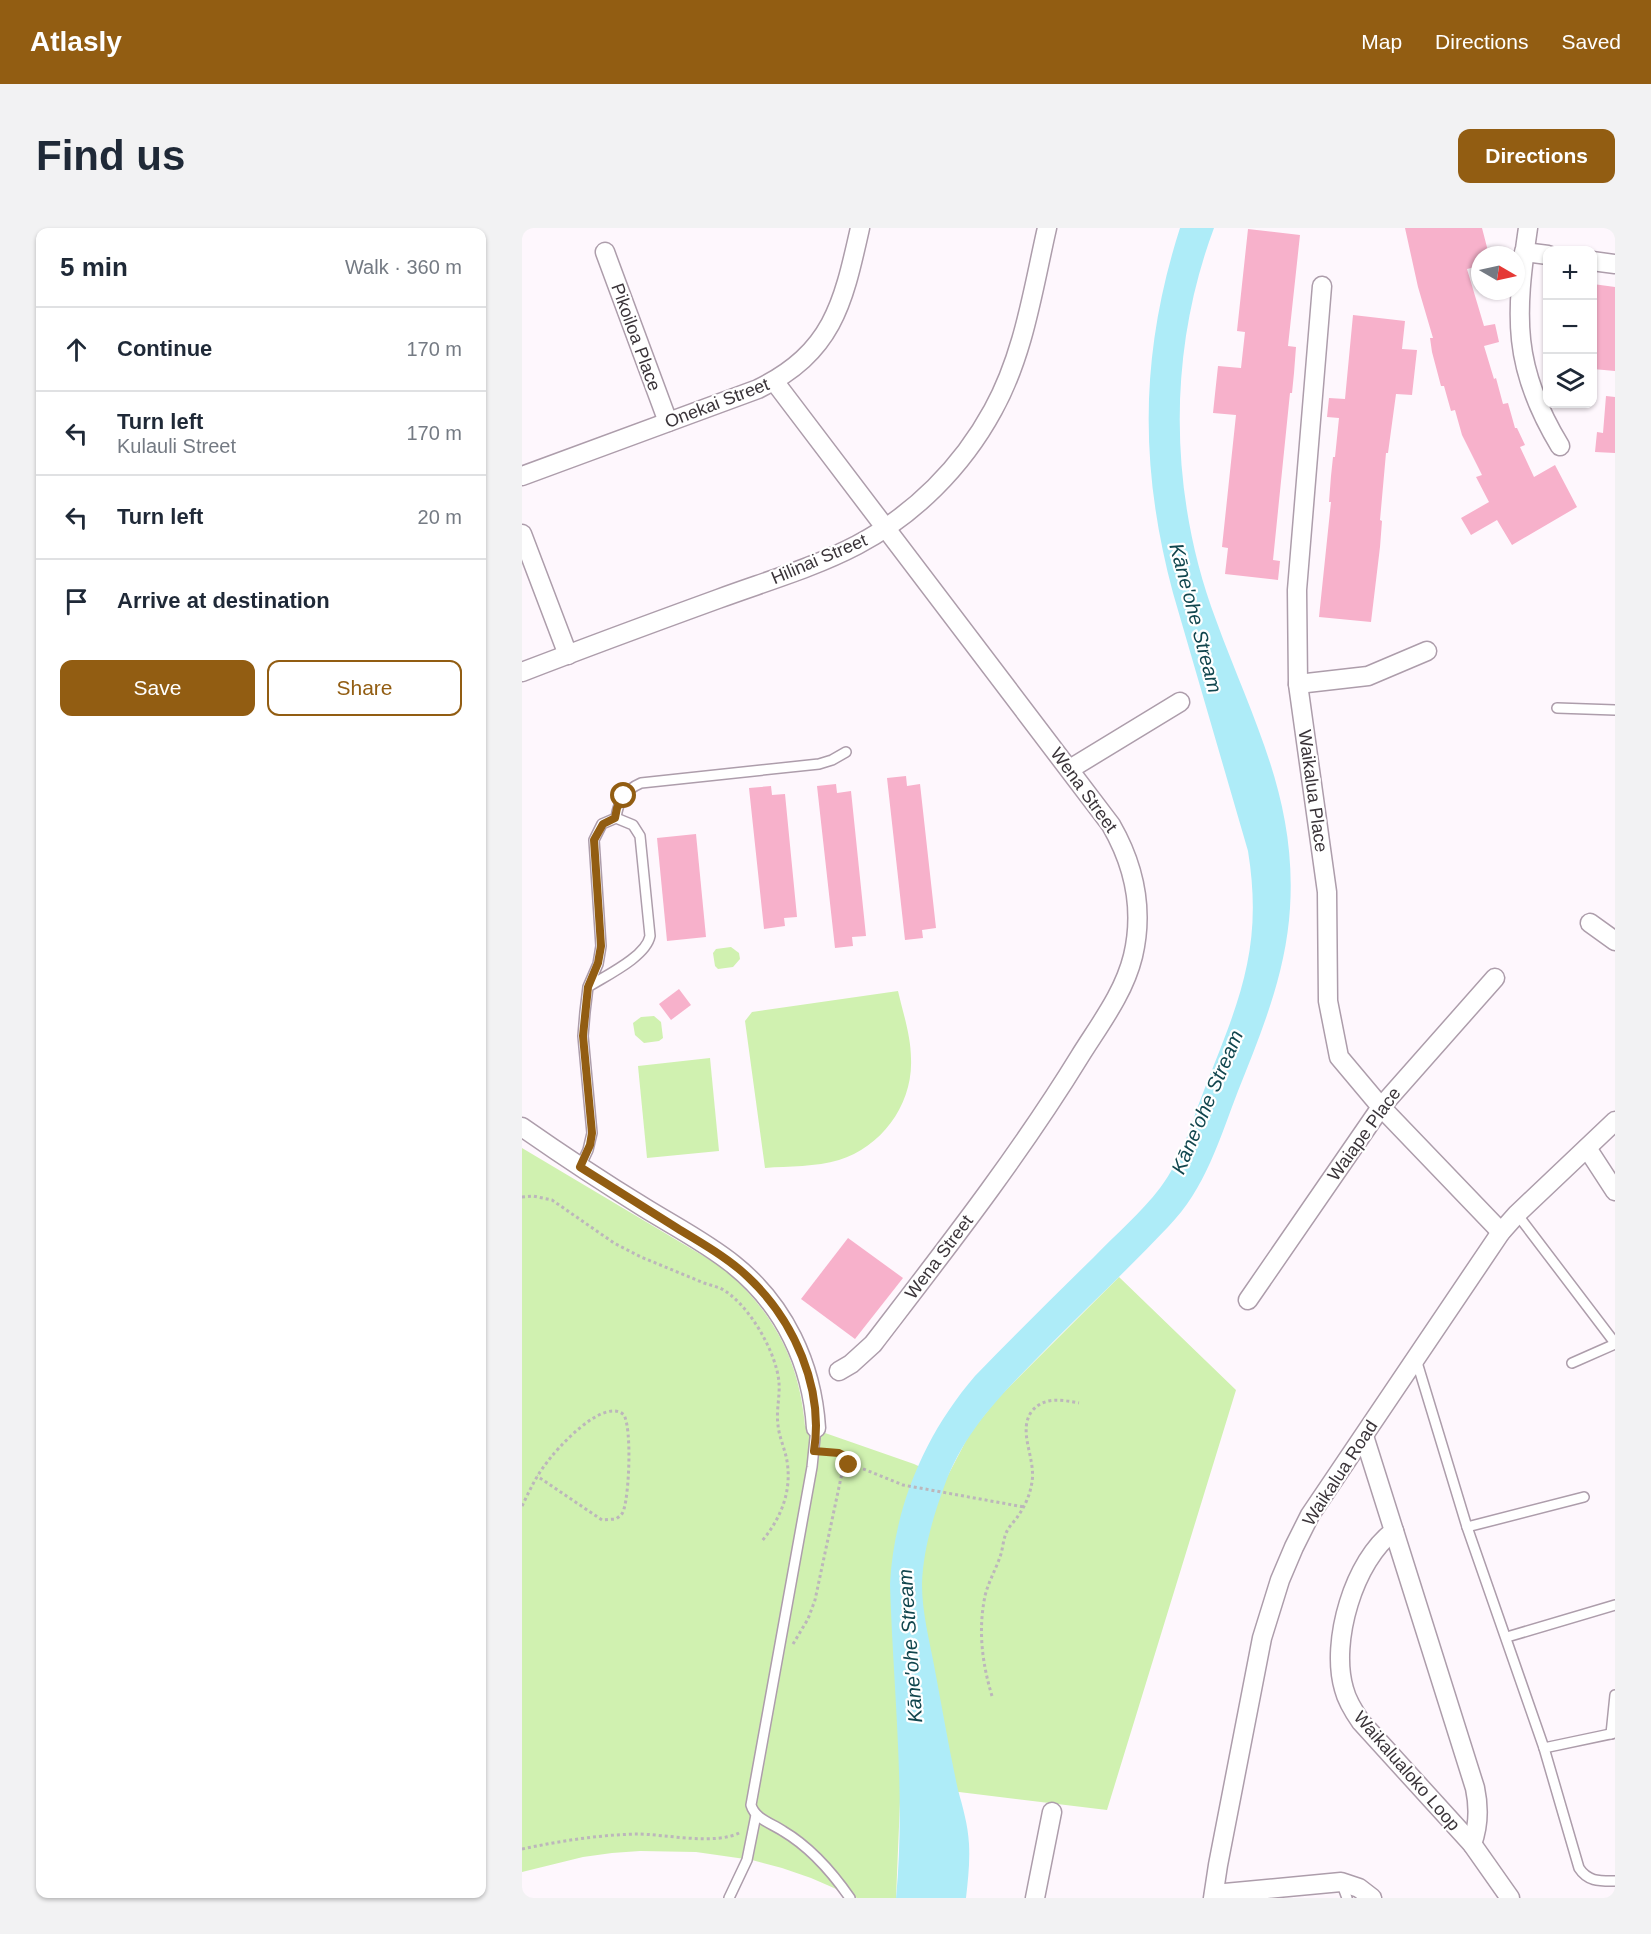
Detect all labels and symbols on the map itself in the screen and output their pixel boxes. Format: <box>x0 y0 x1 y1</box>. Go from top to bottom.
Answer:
north arrow <box>1471 246 1525 300</box>
street label: Pikoiloa Place <box>607 280 665 394</box>
street label: Onekai Street <box>662 374 772 432</box>
street label: Hilinai Street <box>768 530 870 588</box>
water label: Kāne'ohe Stream <box>1165 541 1227 695</box>
street label: Waikalua Place <box>1295 729 1331 853</box>
street label: Wena Street <box>1047 744 1121 836</box>
route start <box>610 782 636 808</box>
water label: Kāne'ohe Stream <box>1167 1027 1247 1177</box>
street label: Waiape Place <box>1323 1083 1405 1185</box>
street label: Wena Street <box>901 1211 977 1303</box>
street label: Waikalua Road <box>1299 1417 1381 1529</box>
route end <box>835 1451 861 1477</box>
water label: Kāne'ohe Stream <box>894 1568 926 1724</box>
street label: Waikalualoko Loop <box>1350 1707 1464 1835</box>

